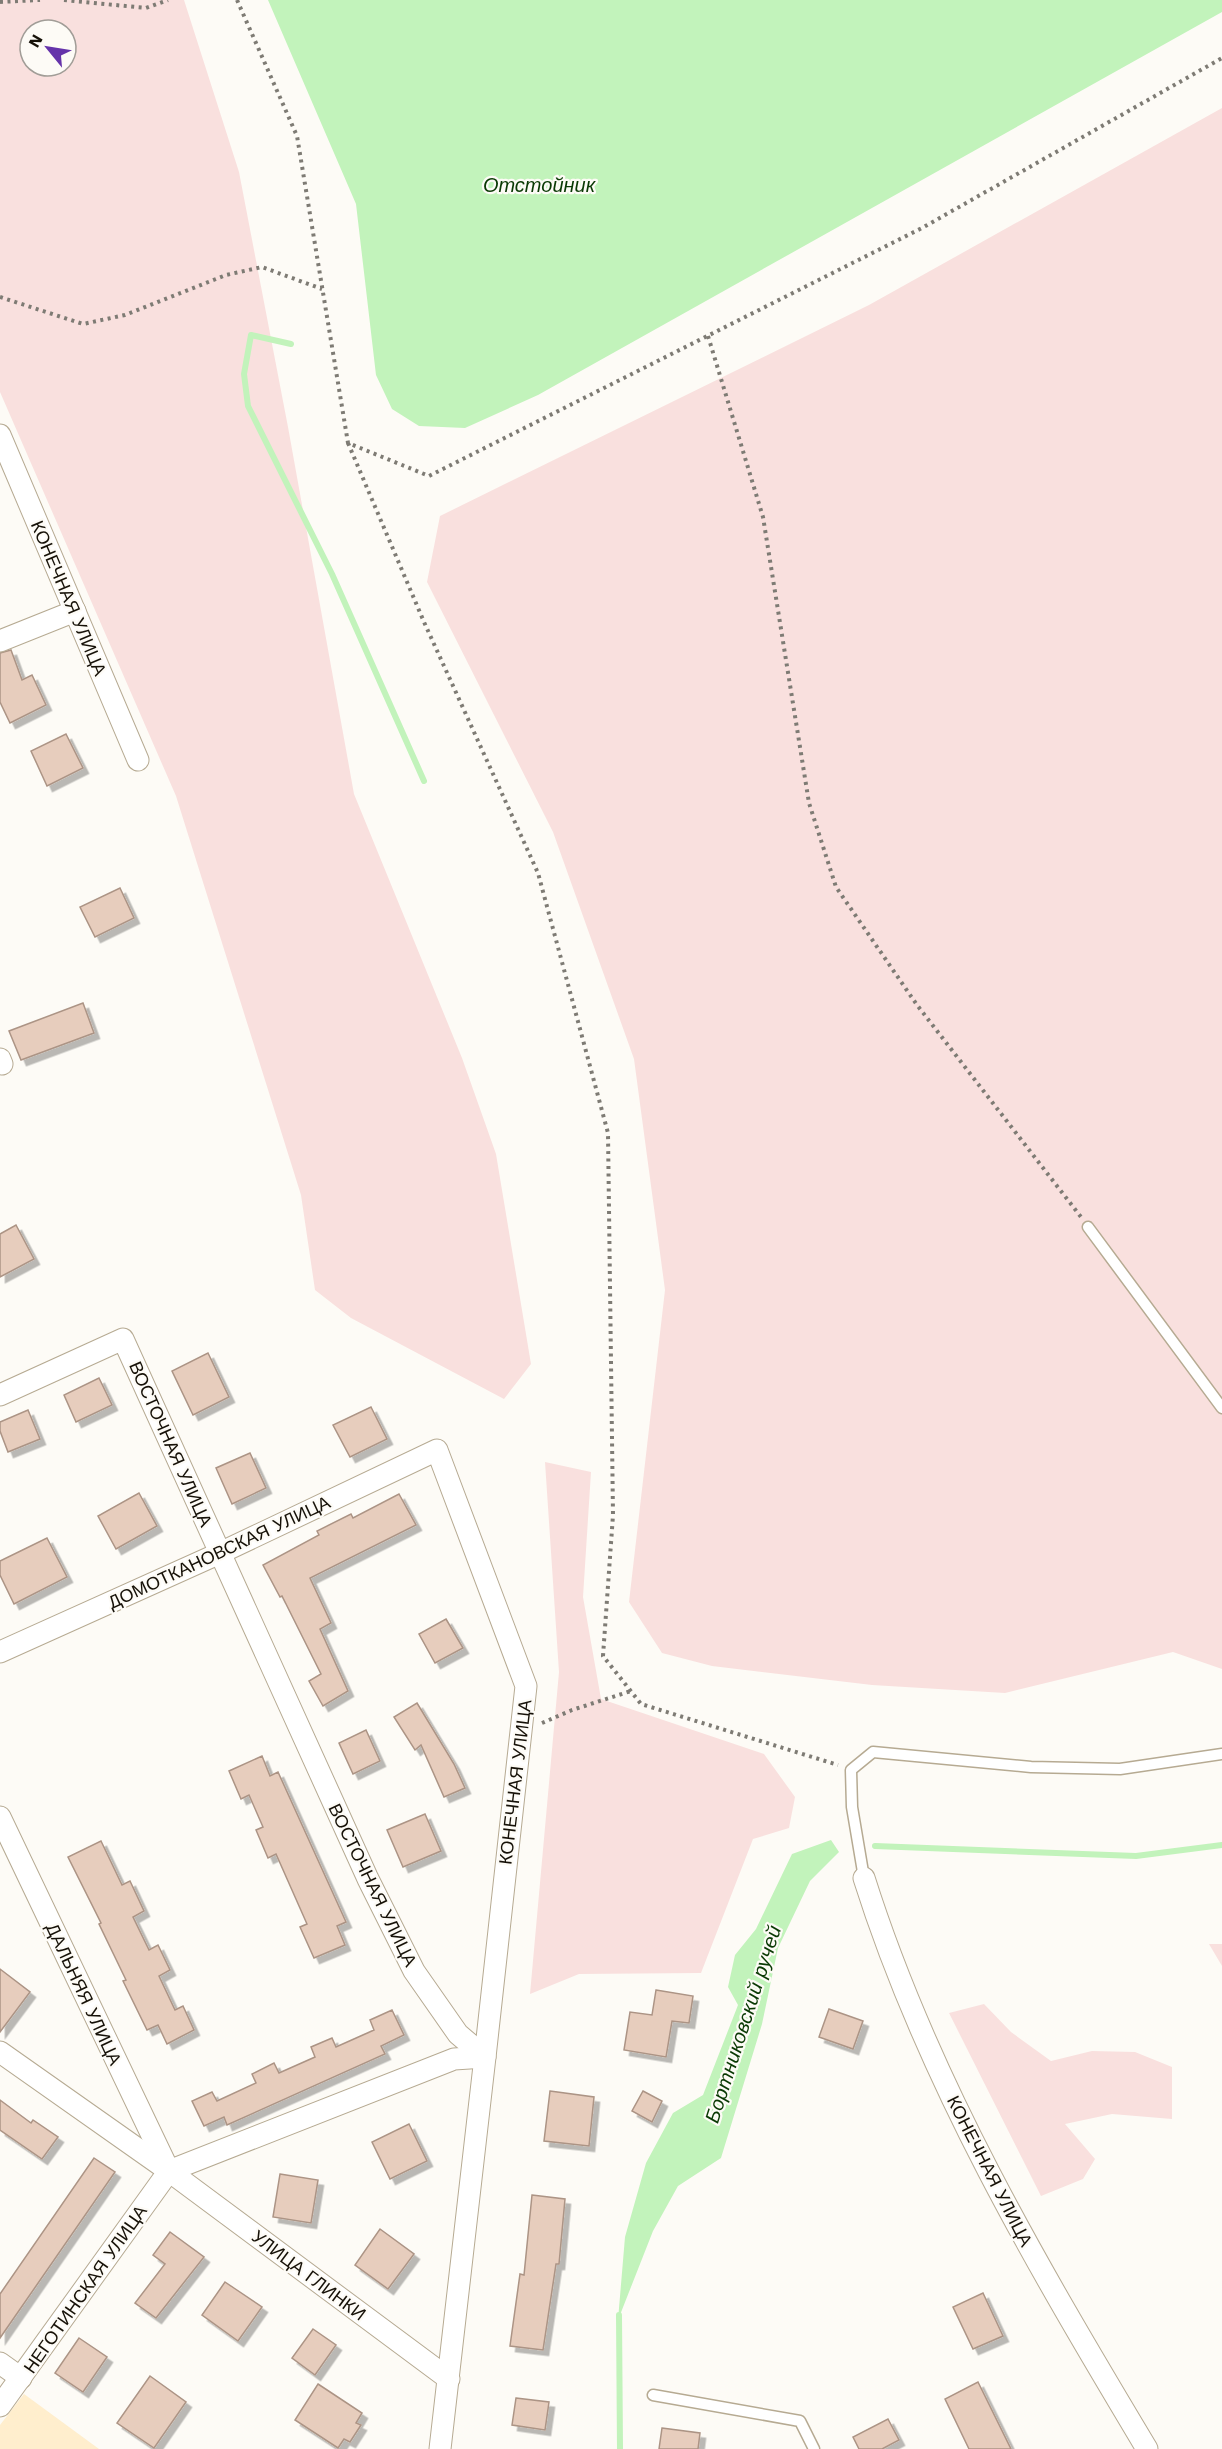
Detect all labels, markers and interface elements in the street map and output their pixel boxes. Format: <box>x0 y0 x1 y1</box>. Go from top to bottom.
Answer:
north arrow <box>18 18 78 78</box>
text: N <box>24 31 47 51</box>
water label: Отстойник <box>483 173 597 197</box>
street label: КОНЕЧНАЯ УЛИЦА <box>27 517 111 679</box>
street label: ВОСТОЧНАЯ УЛИЦА <box>125 1358 217 1530</box>
street label: ДОМОТКАНОВСКАЯ УЛИЦА <box>105 1491 333 1613</box>
street label: КОНЕЧНАЯ УЛИЦА <box>494 1698 536 1866</box>
street label: ВОСТОЧНАЯ УЛИЦА <box>324 1800 422 1970</box>
street label: ДАЛЬНЯЯ УЛИЦА <box>42 1920 126 2068</box>
water label: Бортниковский ручей <box>700 1922 786 2126</box>
street label: КОНЕЧНАЯ УЛИЦА <box>943 2092 1037 2250</box>
street label: НЕГОТИНСКАЯ УЛИЦА <box>19 2201 151 2377</box>
street label: УЛИЦА ГЛИНКИ <box>248 2225 370 2325</box>

